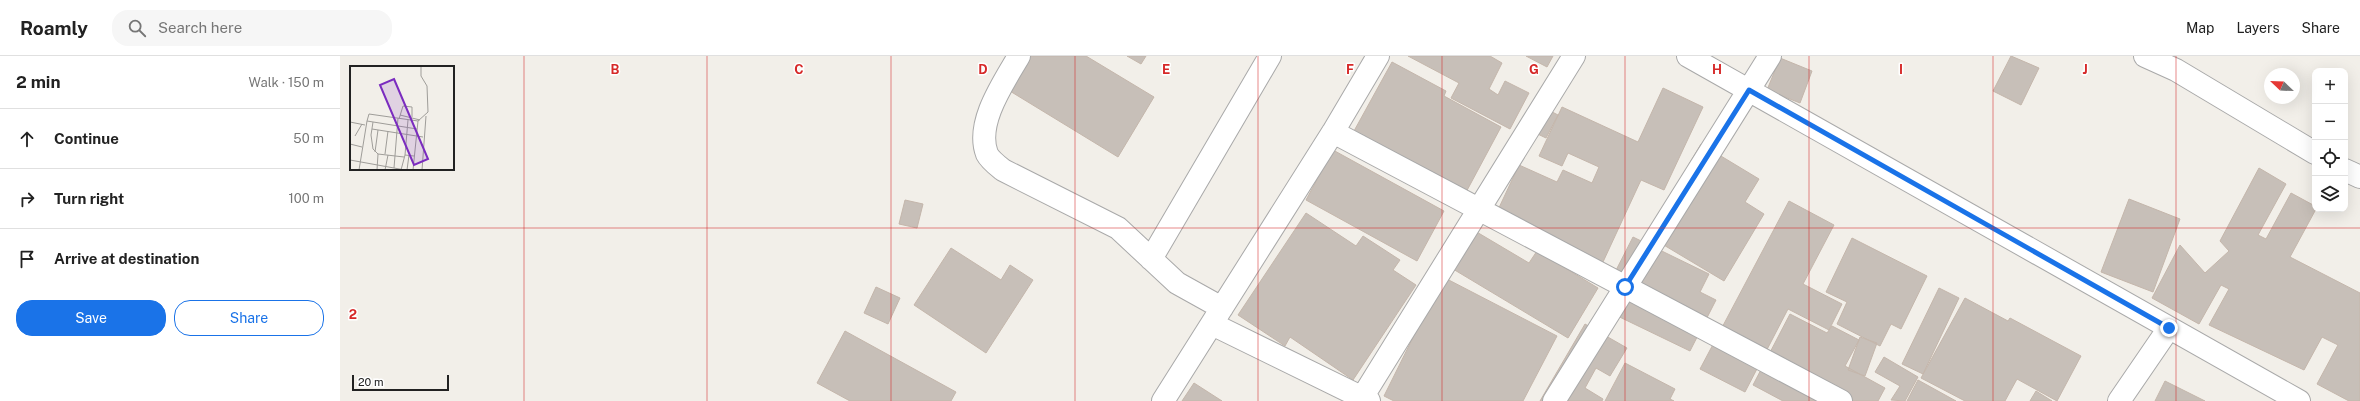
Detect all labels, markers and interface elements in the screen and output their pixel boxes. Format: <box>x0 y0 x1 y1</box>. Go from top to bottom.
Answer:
search box <box>112 10 392 46</box>
text: Roamly <box>20 17 88 39</box>
icon: search <box>126 17 148 39</box>
text: Search here <box>158 19 242 36</box>
text: Map <box>2186 20 2214 36</box>
text: Layers <box>2236 20 2280 36</box>
text: Share <box>2302 20 2340 36</box>
text: B <box>611 62 620 77</box>
text: C <box>794 62 804 77</box>
text: D <box>978 62 988 77</box>
text: E <box>1162 62 1170 77</box>
text: F <box>1346 62 1354 77</box>
text: G <box>1529 62 1539 77</box>
text: H <box>1712 62 1722 77</box>
text: I <box>1899 62 1903 77</box>
text: J <box>2082 62 2088 77</box>
inset map <box>350 66 454 170</box>
north arrow <box>2264 68 2300 104</box>
map controls <box>2312 68 2348 212</box>
button: + <box>2312 68 2348 104</box>
text: 2 min <box>16 72 61 92</box>
text: Walk · 150 m <box>249 75 324 90</box>
button: − <box>2312 104 2348 140</box>
icon: ahead <box>16 128 38 150</box>
text: Continue <box>54 130 119 147</box>
text: 50 m <box>293 131 324 146</box>
button: locate <box>2312 140 2348 176</box>
button: layers <box>2312 176 2348 212</box>
icon: right <box>16 188 38 210</box>
text: Turn right <box>54 190 124 207</box>
text: 100 m <box>288 191 324 206</box>
icon: arrive <box>16 248 38 270</box>
text: Arrive at destination <box>54 250 199 267</box>
route start <box>1616 278 1634 296</box>
button: Save <box>16 300 166 336</box>
button: Share <box>174 300 324 336</box>
text: 2 <box>349 307 357 322</box>
route end <box>2160 319 2178 337</box>
scale bar <box>352 373 449 392</box>
text: 20 m <box>358 376 383 388</box>

